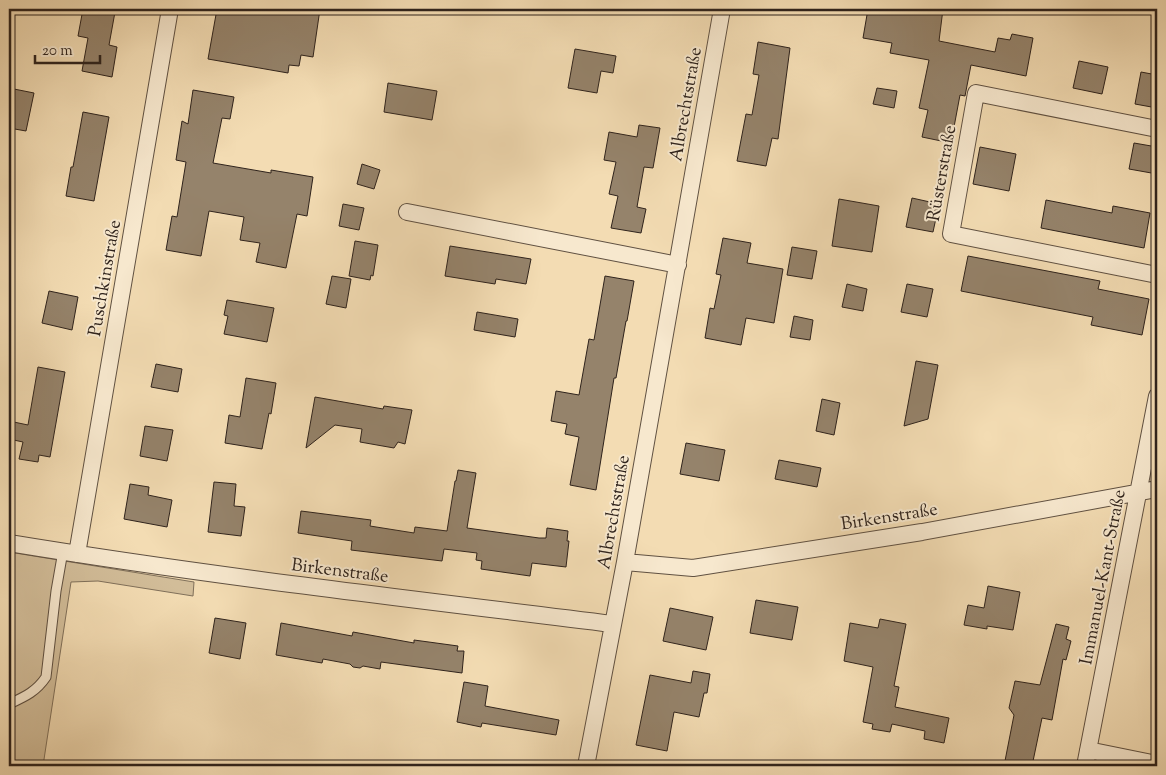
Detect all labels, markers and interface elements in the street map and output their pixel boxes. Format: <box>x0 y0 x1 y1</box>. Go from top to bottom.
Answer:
scale bar <box>35 32 100 64</box>
text: 20 m <box>42 41 73 62</box>
street label: Albrechtstraße <box>664 45 710 163</box>
street label: Rüsterstraße <box>922 123 964 224</box>
street label: Puschkinstraße <box>83 218 129 339</box>
street label: Albrechtstraße <box>592 453 638 571</box>
street label: Immanuel-Kant-Straße <box>1074 488 1134 667</box>
street label: Birkenstraße <box>839 497 940 538</box>
street label: Birkenstraße <box>290 553 390 591</box>

